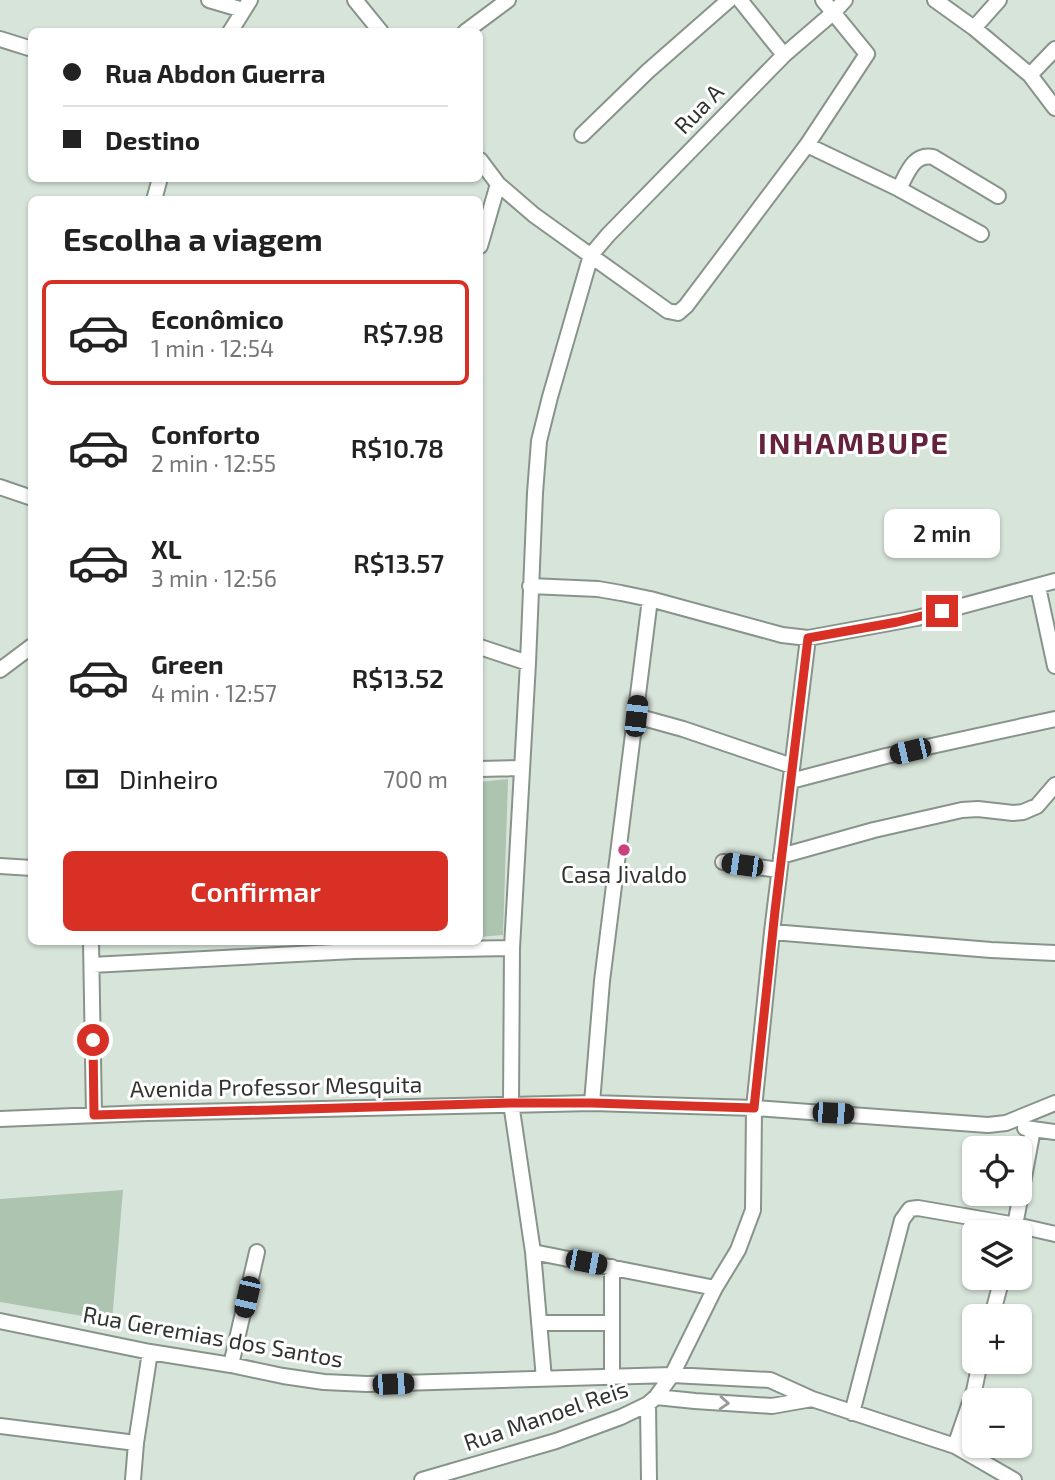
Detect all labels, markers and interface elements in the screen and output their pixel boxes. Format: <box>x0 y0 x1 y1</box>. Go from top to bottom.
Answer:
text: Rua Abdon Guerra <box>105 57 325 88</box>
street label: Rua A <box>668 77 729 139</box>
text: Destino <box>105 124 200 155</box>
text: Escolha a viagem <box>63 219 323 257</box>
icon: car <box>67 301 130 364</box>
text: Econômico <box>151 303 284 334</box>
text: R$7.98 <box>363 317 444 348</box>
text: 1 min · 12:54 <box>151 334 274 362</box>
icon: car <box>67 416 130 479</box>
text: Conforto <box>151 418 260 449</box>
district label: INHAMBUPE <box>758 424 950 460</box>
text: R$10.78 <box>351 432 444 463</box>
text: 2 min · 12:55 <box>151 449 276 477</box>
callout: 2 min <box>884 510 1000 558</box>
text: 2 min <box>913 519 971 547</box>
icon: car <box>67 531 130 594</box>
text: XL <box>151 533 182 564</box>
text: R$13.57 <box>353 547 444 578</box>
text: 3 min · 12:56 <box>151 564 277 592</box>
route end <box>926 595 958 627</box>
icon: car <box>67 646 130 709</box>
text: Green <box>151 648 224 679</box>
text: R$13.52 <box>352 662 444 693</box>
text: 4 min · 12:57 <box>151 679 277 707</box>
car <box>624 694 649 738</box>
car <box>888 736 933 766</box>
icon: cash <box>63 760 101 798</box>
text: Dinheiro <box>119 763 218 794</box>
text: 700 m <box>383 765 448 793</box>
marker: Casa Jivaldo <box>616 842 632 858</box>
button: Confirmar <box>63 851 448 931</box>
car <box>720 852 765 878</box>
place label: Casa Jivaldo <box>561 860 687 888</box>
route start <box>77 1024 109 1056</box>
street label: Avenida Professor Mesquita <box>130 1069 422 1103</box>
car <box>812 1101 855 1125</box>
map controls <box>962 1136 1032 1458</box>
button: locate <box>962 1136 1032 1206</box>
button: layers <box>962 1220 1032 1290</box>
car <box>564 1248 609 1276</box>
car <box>233 1274 262 1320</box>
street label: Rua Geremias dos Santos <box>81 1299 346 1373</box>
button: + <box>962 1304 1032 1374</box>
car <box>372 1373 415 1395</box>
street label: Rua Manoel Reis <box>460 1374 631 1456</box>
button: − <box>962 1388 1032 1458</box>
one-way arrow <box>719 1395 730 1410</box>

